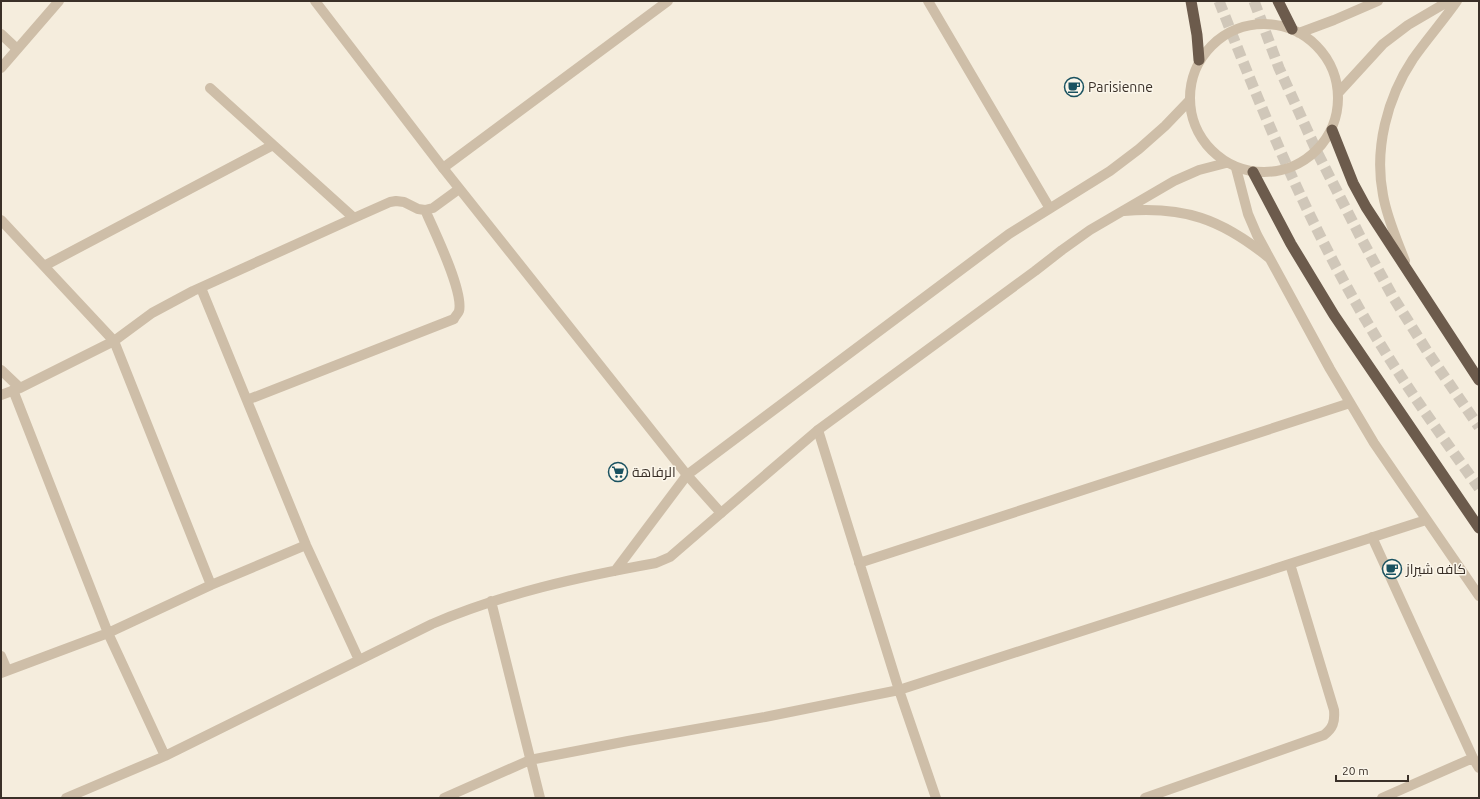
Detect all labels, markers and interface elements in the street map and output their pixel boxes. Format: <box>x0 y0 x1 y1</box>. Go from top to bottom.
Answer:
cafe icon: Parisienne <box>1063 76 1085 98</box>
place label: Parisienne <box>1088 79 1153 95</box>
supermarket icon: الرفاهة <box>607 461 629 483</box>
place label: الرفاهة <box>632 464 676 480</box>
cafe icon: کافه شيراز <box>1381 558 1403 580</box>
place label: کافه شيراز <box>1405 561 1466 577</box>
scale bar <box>1336 757 1408 783</box>
text: 20 m <box>1342 764 1369 777</box>

